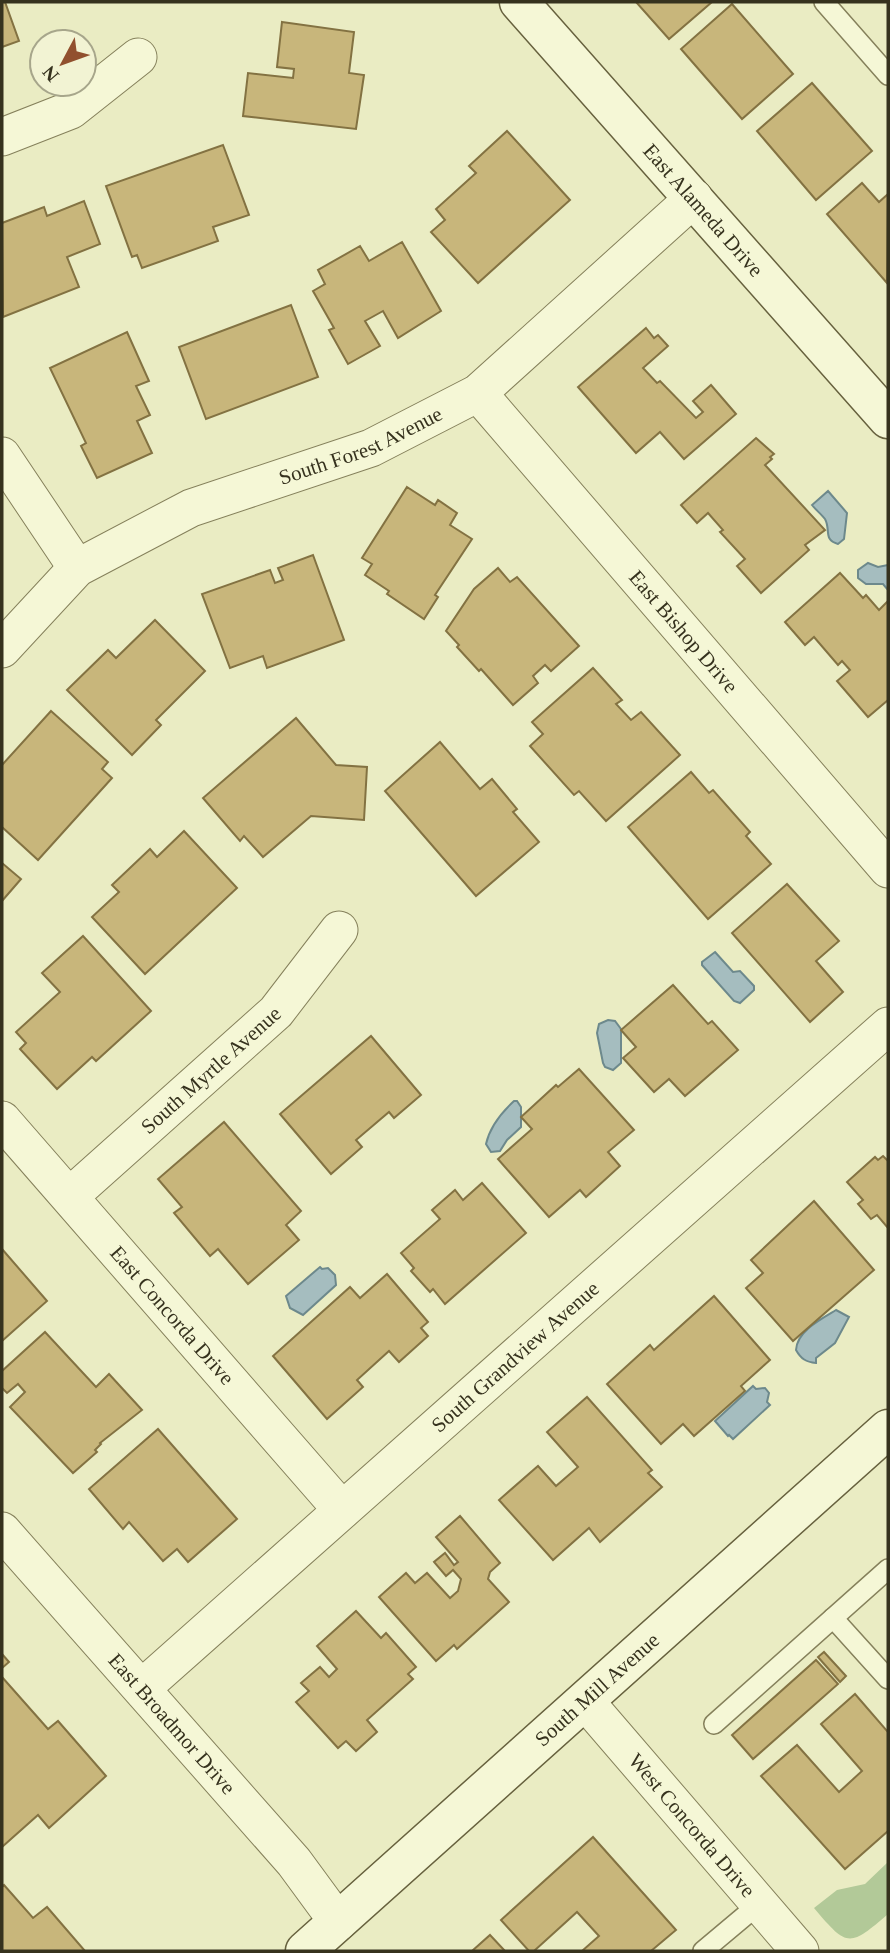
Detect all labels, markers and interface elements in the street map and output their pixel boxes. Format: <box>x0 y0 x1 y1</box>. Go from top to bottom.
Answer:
north arrow <box>28 28 98 98</box>
text: N <box>38 62 63 86</box>
street label: East Alameda Drive <box>638 139 768 282</box>
street label: South Forest Avenue <box>276 401 446 490</box>
street label: East Bishop Drive <box>624 565 743 698</box>
street label: South Myrtle Avenue <box>136 1001 286 1139</box>
street label: East Concorda Drive <box>105 1241 239 1390</box>
street label: South Grandview Avenue <box>427 1276 604 1437</box>
street label: South Mill Avenue <box>530 1628 664 1751</box>
street label: East Broadmor Drive <box>104 1648 240 1799</box>
street label: West Concorda Drive <box>624 1749 760 1902</box>

